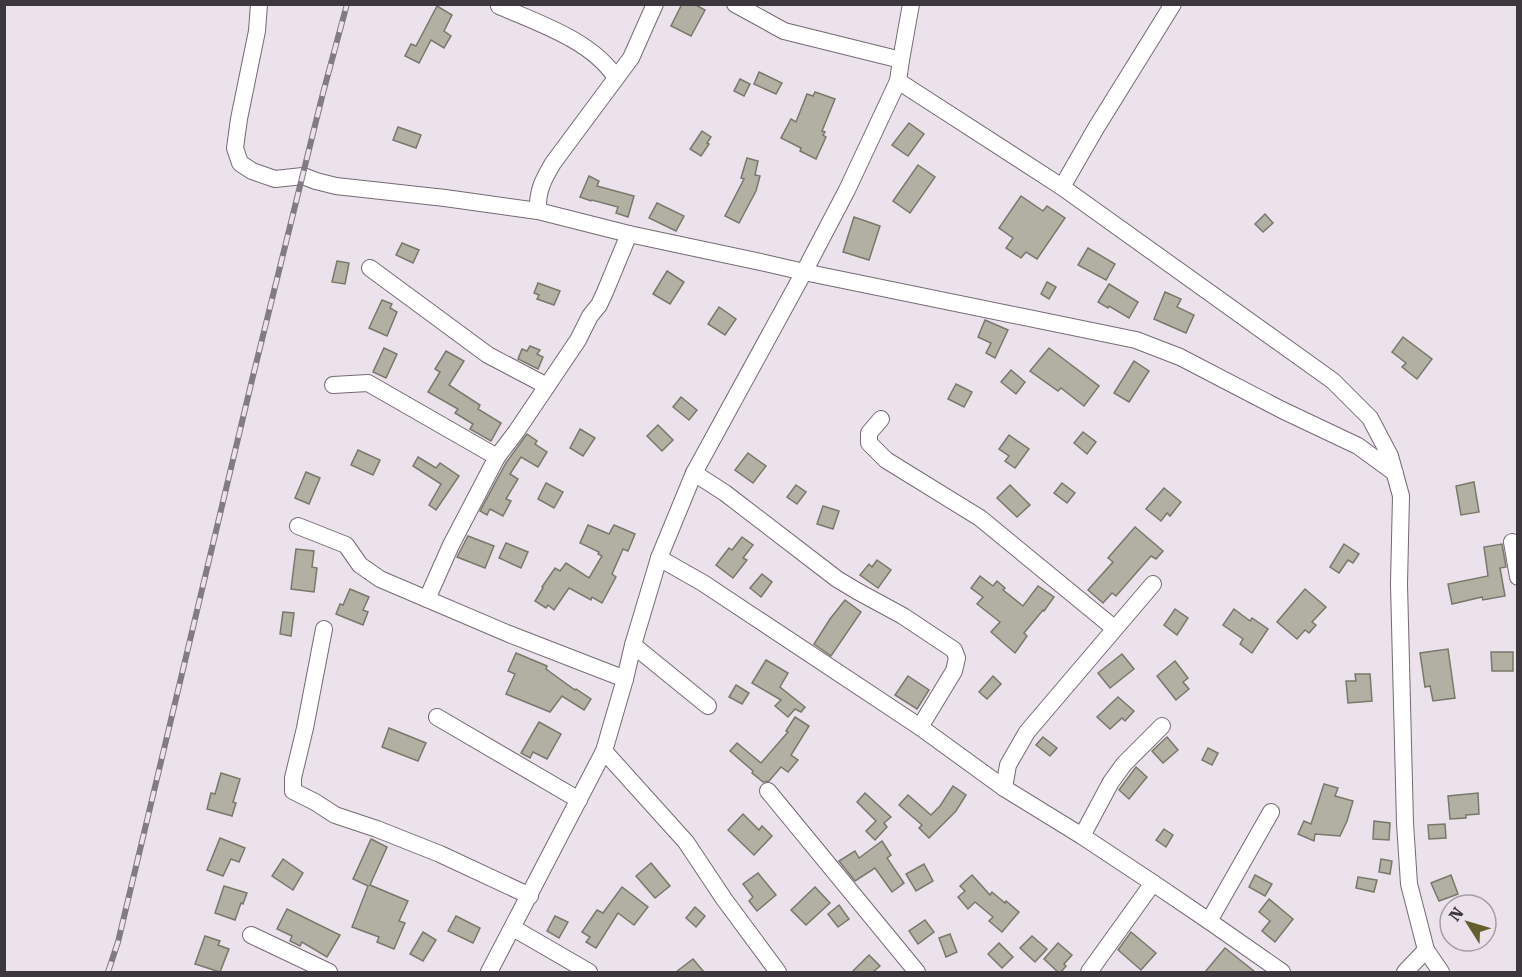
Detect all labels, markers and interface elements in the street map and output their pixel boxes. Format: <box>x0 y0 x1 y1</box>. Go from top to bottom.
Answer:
north arrow <box>1438 893 1498 953</box>
text: N <box>1445 904 1468 925</box>

